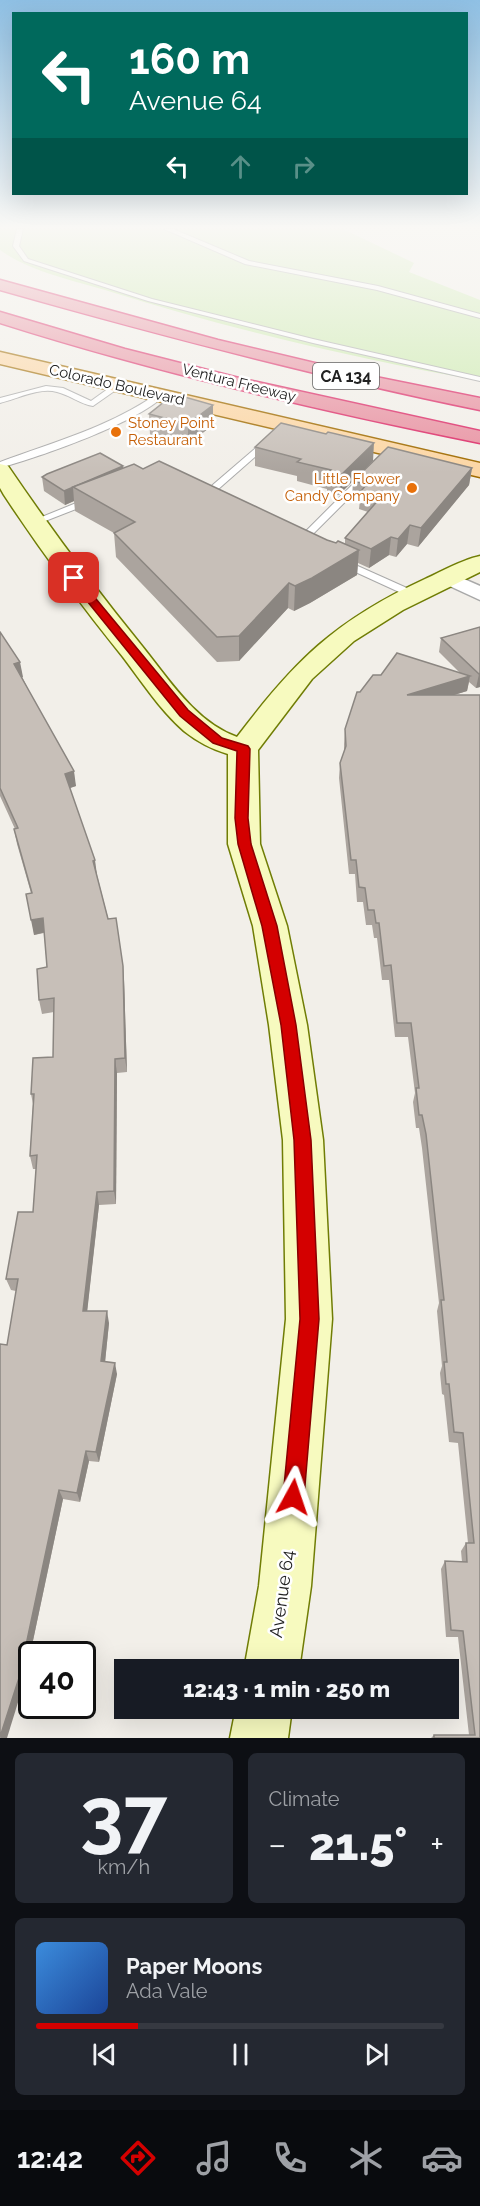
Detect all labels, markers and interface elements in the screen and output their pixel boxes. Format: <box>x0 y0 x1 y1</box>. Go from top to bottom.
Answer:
text: 160 m <box>129 35 250 84</box>
icon: left <box>30 36 108 114</box>
text: Avenue 64 <box>129 85 262 116</box>
icon: left <box>161 150 194 183</box>
icon: ahead <box>224 150 257 183</box>
icon: right <box>287 150 320 183</box>
street label: Ventura Freeway <box>180 360 298 406</box>
street label: Colorado Boulevard <box>47 361 187 409</box>
road number: CA 134 <box>313 363 379 389</box>
place label: Stoney Point Restaurant <box>128 414 215 449</box>
marker: Stoney Point Restaurant <box>109 425 123 439</box>
place label: Little Flower Candy Company <box>285 470 401 505</box>
marker: Little Flower Candy Company <box>405 481 419 495</box>
pin <box>48 552 99 603</box>
icon: arrive <box>57 561 90 594</box>
position arrow <box>261 1465 325 1529</box>
street label: Avenue 64 <box>265 1549 298 1639</box>
speed limit sign: 40 <box>18 1641 96 1719</box>
text: 12:43 · 1 min · 250 m <box>183 1676 390 1702</box>
text: 37 <box>80 1770 167 1861</box>
text: Climate <box>269 1787 340 1811</box>
text: 21.5° <box>309 1818 408 1871</box>
text: − <box>269 1825 286 1864</box>
text: + <box>430 1825 444 1864</box>
text: km/h <box>97 1855 150 1879</box>
text: Paper Moons <box>126 1953 262 1979</box>
text: Ada Vale <box>126 1979 208 2003</box>
icon: previous <box>88 2038 121 2071</box>
icon: pause <box>224 2038 257 2071</box>
icon: next <box>360 2038 393 2071</box>
icon: directions <box>117 2137 159 2179</box>
icon: music <box>193 2137 235 2179</box>
icon: phone <box>269 2137 311 2179</box>
icon: climate <box>345 2137 387 2179</box>
icon: car <box>421 2137 463 2179</box>
text: 12:42 <box>17 2143 83 2174</box>

